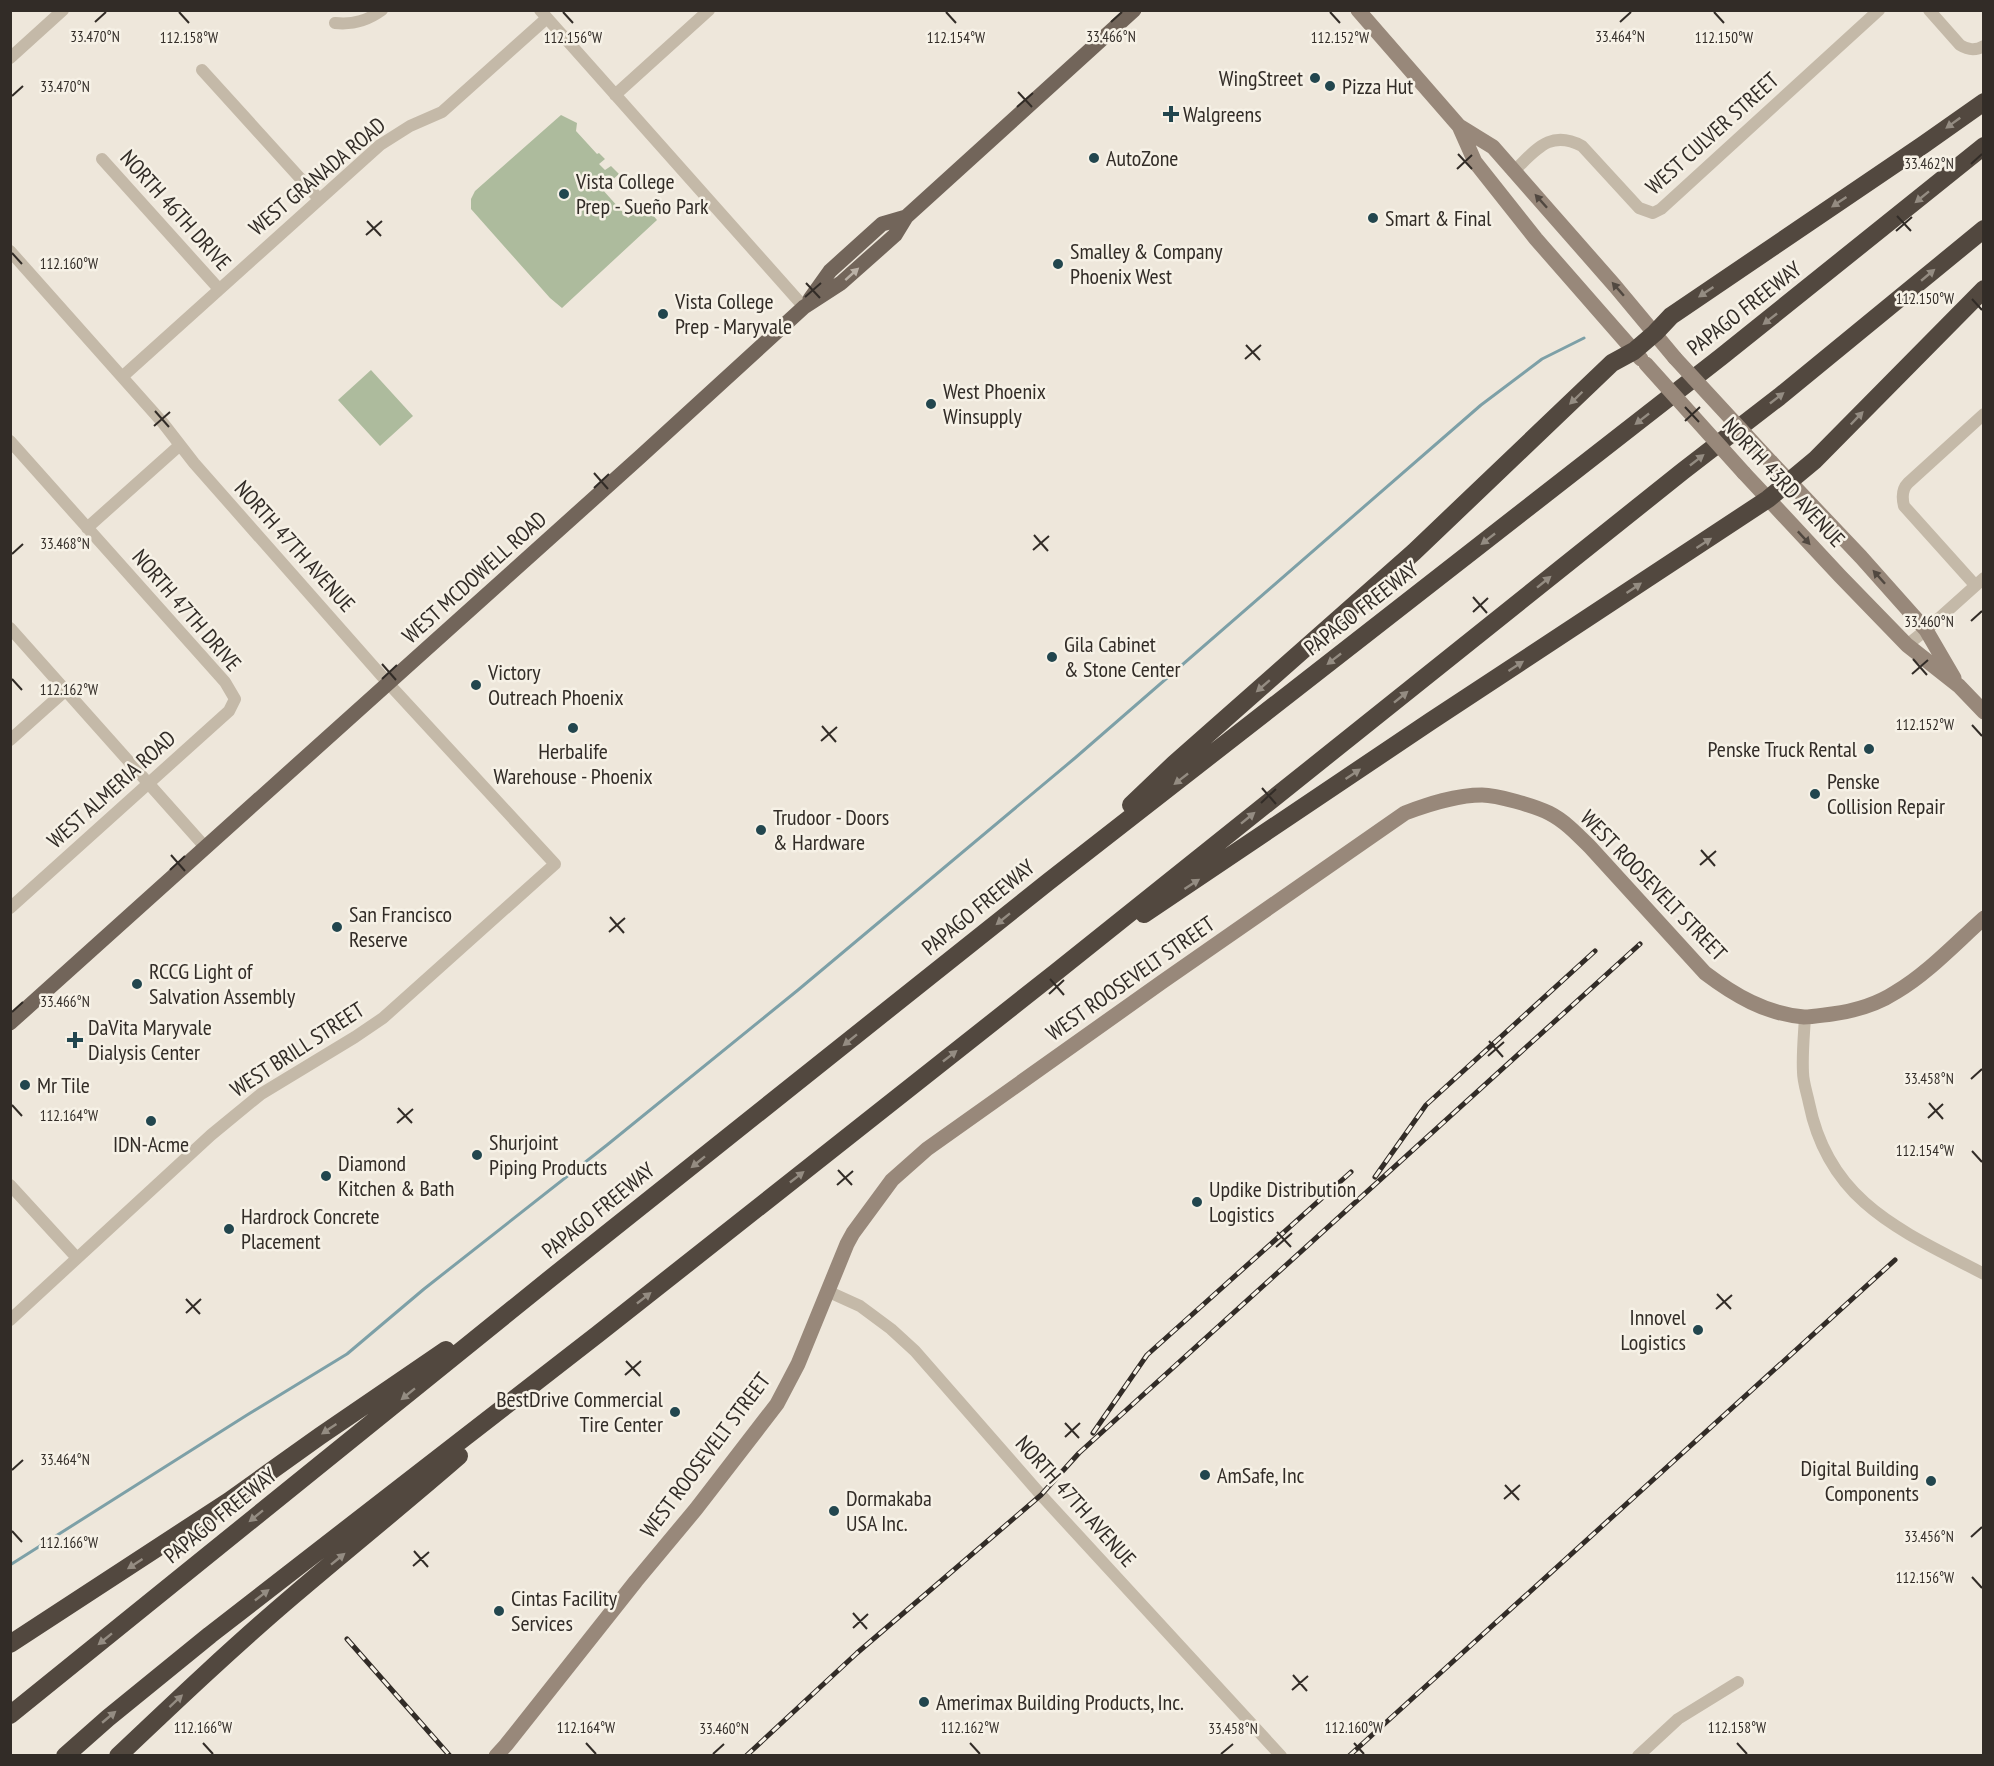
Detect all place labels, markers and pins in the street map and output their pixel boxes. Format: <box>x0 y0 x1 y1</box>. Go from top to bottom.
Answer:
place label: WingStreet <box>1219 64 1303 92</box>
marker: WingStreet <box>1308 71 1322 85</box>
place label: Pizza Hut <box>1342 72 1413 100</box>
marker: Pizza Hut <box>1323 79 1337 93</box>
place label: Walgreens <box>1183 100 1262 128</box>
marker: Walgreens <box>1164 107 1178 121</box>
place label: AutoZone <box>1106 144 1178 172</box>
marker: AutoZone <box>1087 151 1101 165</box>
place label: Vista College Prep - Sueño Park <box>575 167 709 220</box>
marker: Vista College Prep - Sueño Park <box>557 187 571 201</box>
place label: Smart & Final <box>1385 204 1492 232</box>
marker: Smart & Final <box>1366 211 1380 225</box>
place label: Smalley & Company Phoenix West <box>1070 237 1223 290</box>
marker: Smalley & Company Phoenix West <box>1051 257 1065 271</box>
place label: Vista College Prep - Maryvale <box>674 287 792 340</box>
marker: Vista College Prep - Maryvale <box>656 307 670 321</box>
place label: West Phoenix Winsupply <box>943 377 1046 430</box>
marker: West Phoenix Winsupply <box>924 397 938 411</box>
place label: Gila Cabinet & Stone Center <box>1064 630 1181 683</box>
marker: Gila Cabinet & Stone Center <box>1045 650 1059 664</box>
place label: Victory Outreach Phoenix <box>487 658 623 711</box>
marker: Victory Outreach Phoenix <box>469 678 483 692</box>
marker: Herbalife Warehouse - Phoenix <box>566 721 580 735</box>
place label: Penske Truck Rental <box>1708 735 1858 763</box>
place label: Herbalife Warehouse - Phoenix <box>494 737 652 790</box>
marker: Penske Truck Rental <box>1862 742 1876 756</box>
place label: Penske Collision Repair <box>1827 767 1945 820</box>
marker: Penske Collision Repair <box>1808 787 1822 801</box>
place label: Trudoor - Doors & Hardware <box>773 803 889 856</box>
marker: Trudoor - Doors & Hardware <box>754 823 768 837</box>
place label: San Francisco Reserve <box>349 900 452 953</box>
marker: San Francisco Reserve <box>330 920 344 934</box>
place label: RCCG Light of Salvation Assembly <box>149 957 296 1010</box>
marker: RCCG Light of Salvation Assembly <box>130 977 144 991</box>
place label: DaVita Maryvale Dialysis Center <box>88 1013 212 1066</box>
marker: DaVita Maryvale Dialysis Center <box>66 1031 84 1049</box>
place label: Mr Tile <box>37 1071 90 1099</box>
marker: Mr Tile <box>18 1078 32 1092</box>
marker: IDN-Acme <box>144 1114 158 1128</box>
place label: Shurjoint Piping Products <box>489 1128 607 1181</box>
place label: IDN-Acme <box>113 1130 189 1158</box>
marker: Shurjoint Piping Products <box>470 1148 484 1162</box>
place label: Diamond Kitchen & Bath <box>338 1149 454 1202</box>
marker: Diamond Kitchen & Bath <box>319 1169 333 1183</box>
place label: Updike Distribution Logistics <box>1209 1175 1356 1228</box>
marker: Updike Distribution Logistics <box>1190 1195 1204 1209</box>
place label: Hardrock Concrete Placement <box>241 1202 380 1255</box>
marker: Hardrock Concrete Placement <box>222 1222 236 1236</box>
place label: Innovel Logistics <box>1621 1303 1687 1356</box>
marker: Innovel Logistics <box>1691 1323 1705 1337</box>
place label: BestDrive Commercial Tire Center <box>496 1385 664 1438</box>
marker: BestDrive Commercial Tire Center <box>668 1405 682 1419</box>
place label: Digital Building Components <box>1800 1454 1919 1507</box>
place label: AmSafe, Inc <box>1217 1461 1305 1489</box>
marker: AmSafe, Inc <box>1198 1468 1212 1482</box>
marker: Digital Building Components <box>1924 1474 1938 1488</box>
place label: Dormakaba USA Inc. <box>846 1484 932 1537</box>
marker: Dormakaba USA Inc. <box>827 1504 841 1518</box>
place label: Cintas Facility Services <box>511 1584 618 1637</box>
marker: Cintas Facility Services <box>492 1604 506 1618</box>
place label: Amerimax Building Products, Inc. <box>936 1688 1184 1716</box>
marker: Amerimax Building Products, Inc. <box>917 1695 931 1709</box>

